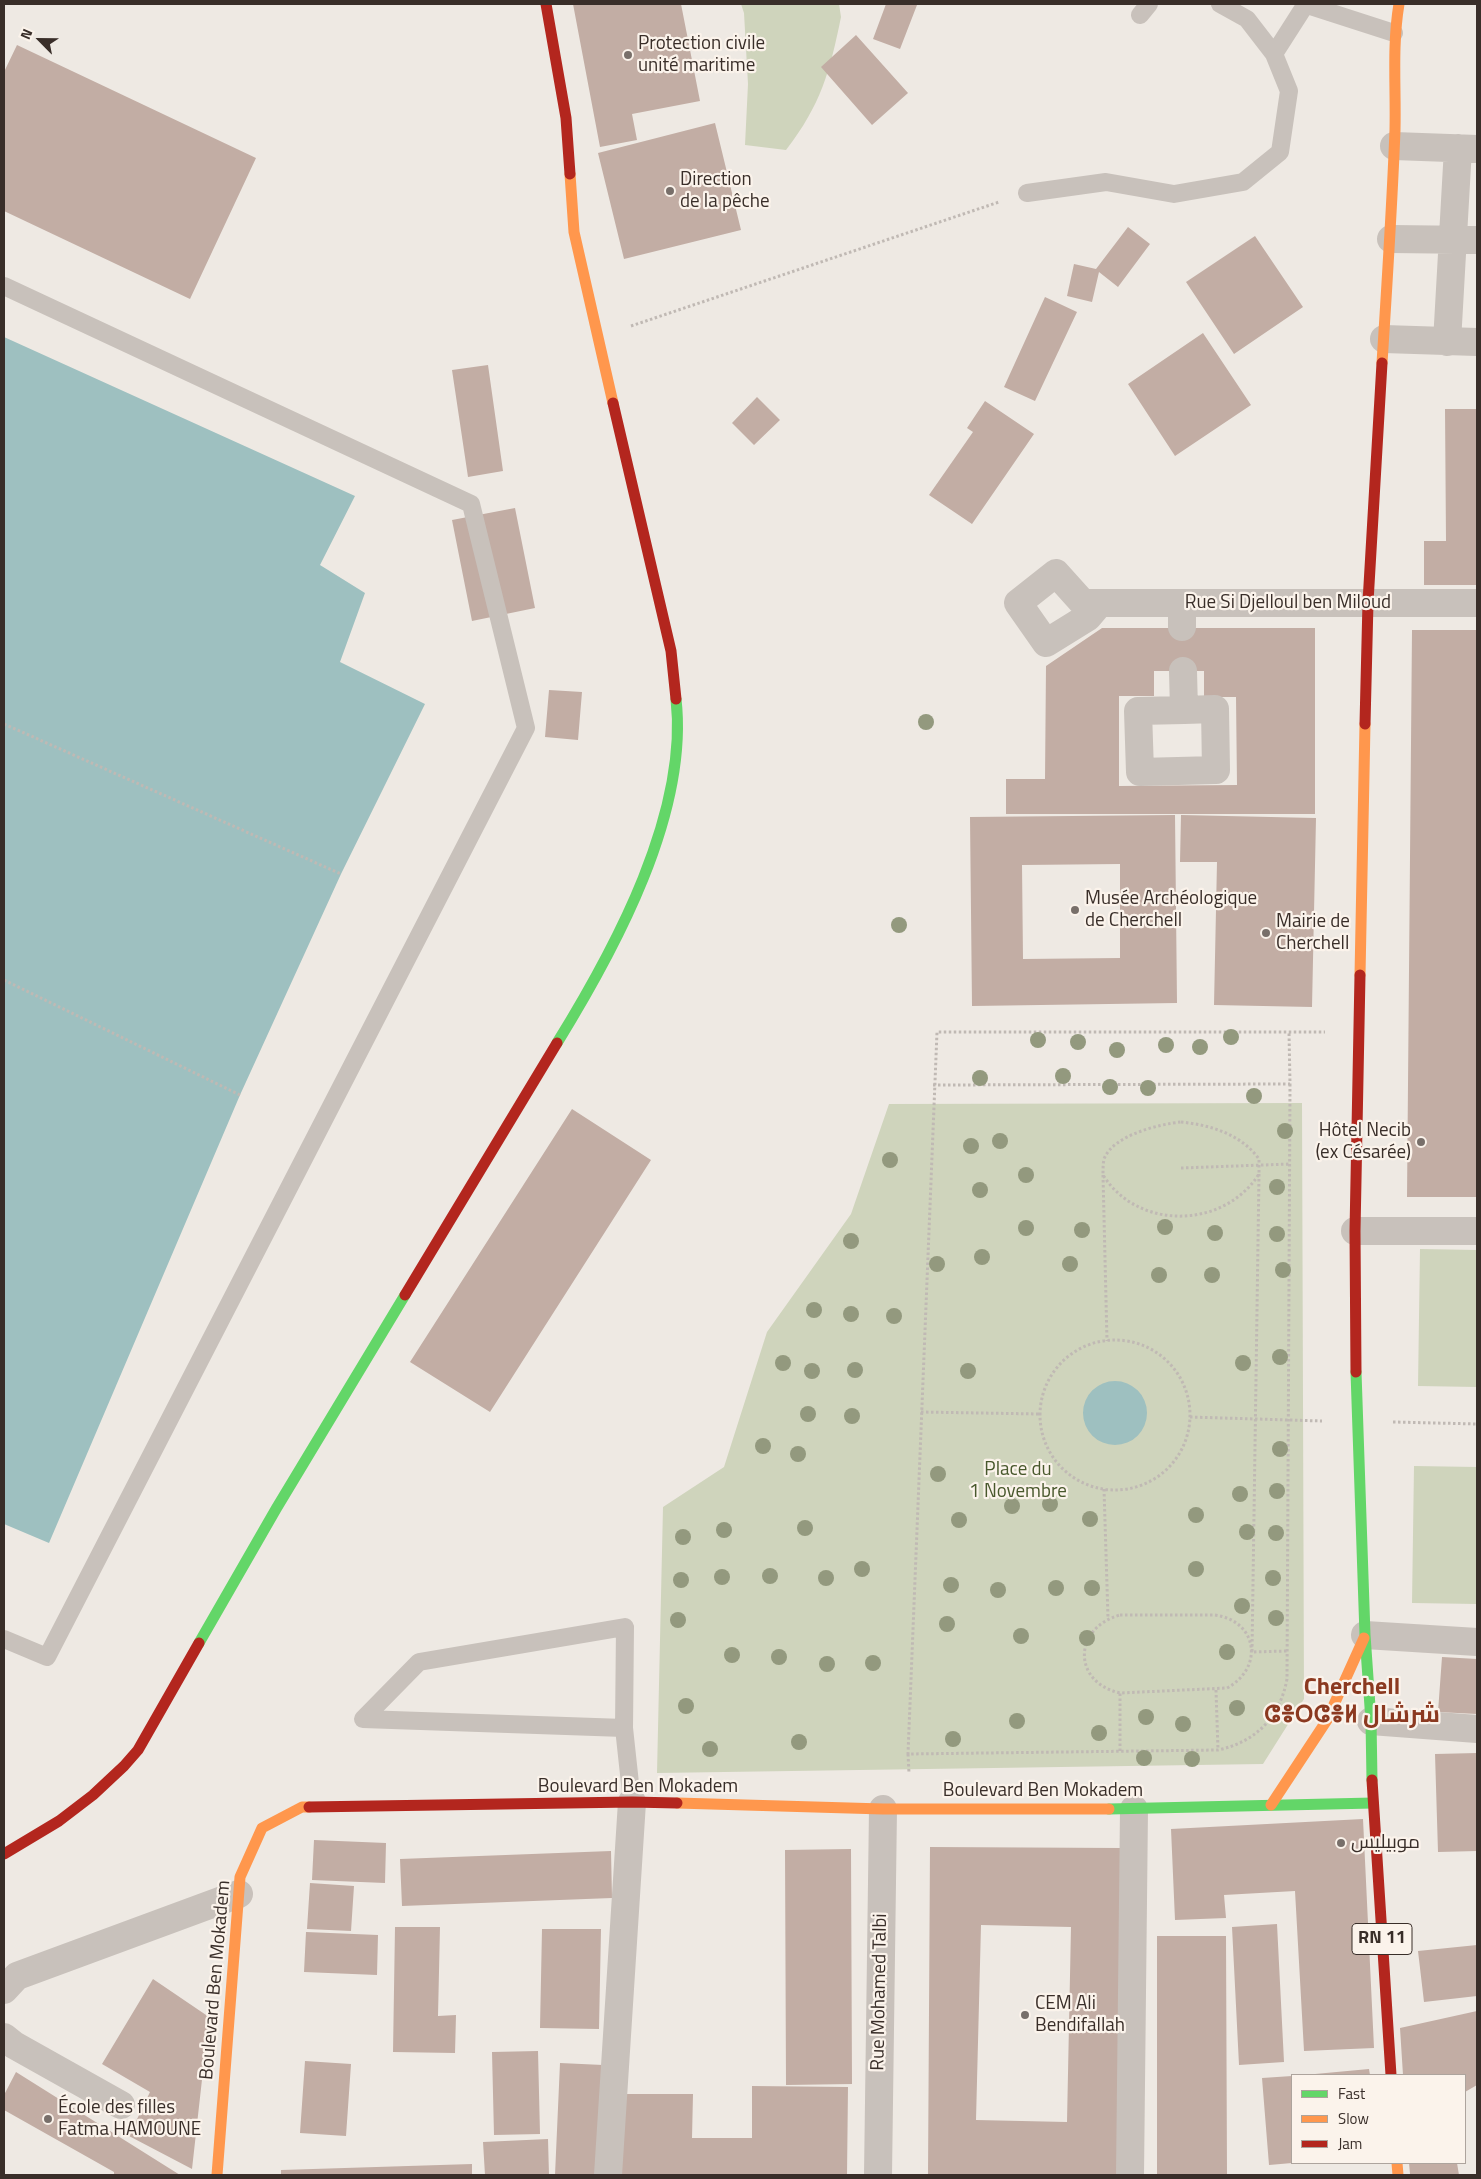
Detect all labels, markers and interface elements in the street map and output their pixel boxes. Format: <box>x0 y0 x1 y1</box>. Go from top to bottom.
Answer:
north arrow <box>15 15 65 65</box>
text: N <box>14 25 37 43</box>
place label: Protection civile unité maritime <box>638 33 765 77</box>
marker: Protection civile unité maritime <box>622 49 634 61</box>
place label: Direction de la pêche <box>680 169 770 213</box>
marker: Direction de la pêche <box>664 185 676 197</box>
street label: Rue Si Djelloul ben Miloud <box>1185 592 1391 614</box>
place label: Musée Archéologique de Cherchell <box>1085 888 1257 932</box>
marker: Musée Archéologique de Cherchell <box>1069 904 1081 916</box>
place label: Mairie de Cherchell <box>1276 911 1350 955</box>
marker: Mairie de Cherchell <box>1260 927 1272 939</box>
place label: Hôtel Necib (ex Césarée) <box>1315 1120 1411 1164</box>
marker: Hôtel Necib (ex Césarée) <box>1415 1136 1427 1148</box>
park label: Place du 1 Novembre <box>969 1459 1067 1503</box>
district label: Cherchell ⵛⴻⵔⵛⴻⵍ شرشال <box>1264 1674 1440 1730</box>
street label: Boulevard Ben Mokadem <box>538 1776 738 1798</box>
street label: Boulevard Ben Mokadem <box>943 1780 1143 1802</box>
place label: موبيليس <box>1351 1832 1420 1854</box>
marker: موبيليس <box>1335 1837 1347 1849</box>
street label: Boulevard Ben Mokadem <box>196 1879 236 2081</box>
street label: Rue Mohamed Talbi <box>867 1913 893 2071</box>
road number: RN 11 <box>1352 1924 1412 1955</box>
place label: CEM Ali Bendifallah <box>1035 1993 1125 2037</box>
marker: CEM Ali Bendifallah <box>1019 2009 1031 2021</box>
legend <box>1291 2074 1466 2164</box>
text: Fast <box>1338 2082 1365 2105</box>
place label: École des filles Fatma HAMOUNE <box>58 2097 201 2141</box>
text: Slow <box>1338 2107 1369 2130</box>
marker: École des filles Fatma HAMOUNE <box>42 2113 54 2125</box>
text: Jam <box>1338 2132 1362 2155</box>

